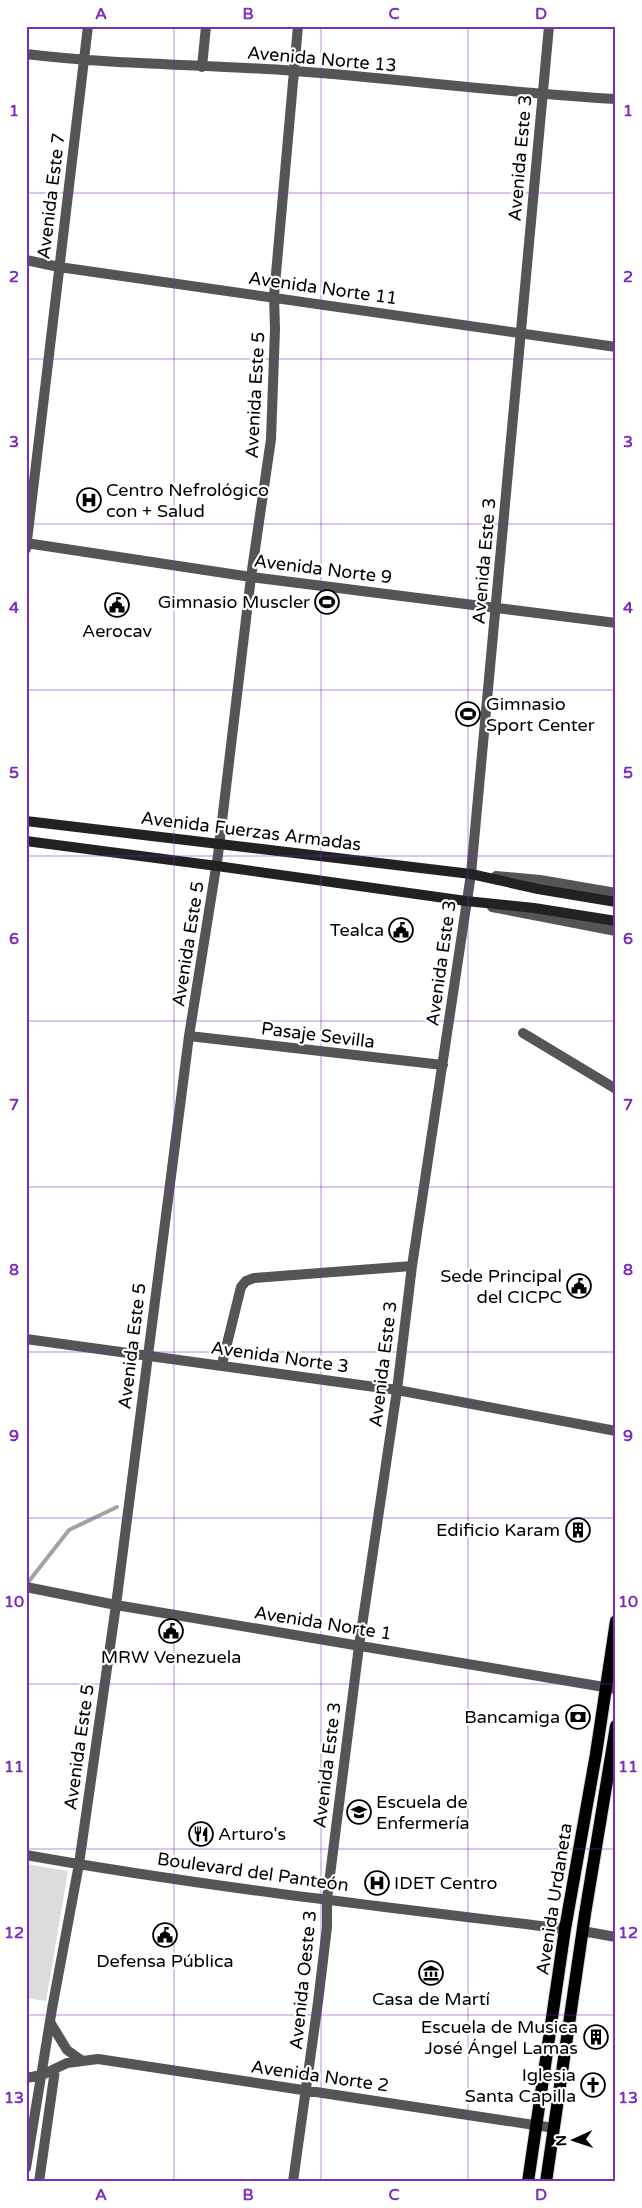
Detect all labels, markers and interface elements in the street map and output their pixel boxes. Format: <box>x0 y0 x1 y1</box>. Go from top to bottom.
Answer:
text: A <box>95 4 107 24</box>
text: B <box>242 4 254 24</box>
text: C <box>388 4 400 24</box>
text: D <box>535 4 547 24</box>
street label: Avenida Norte 13 <box>246 41 398 77</box>
street label: Avenida Este 3 <box>504 94 536 222</box>
text: 1 <box>9 101 19 121</box>
text: 1 <box>623 101 633 121</box>
street label: Avenida Este 7 <box>32 132 70 260</box>
text: 2 <box>9 267 19 287</box>
street label: Avenida Norte 11 <box>247 267 399 309</box>
text: 2 <box>623 267 633 287</box>
street label: Avenida Este 5 <box>241 331 269 459</box>
text: 3 <box>9 432 19 452</box>
text: 3 <box>623 432 633 452</box>
place label: Centro Nefrológico con + Salud <box>106 479 269 522</box>
hospital icon: Centro Nefrológico con + Salud <box>76 487 102 513</box>
street label: Avenida Este 3 <box>468 497 500 625</box>
street label: Avenida Norte 9 <box>253 550 393 588</box>
sports icon: Gimnasio Muscler <box>314 589 340 615</box>
place label: Gimnasio Muscler <box>158 591 310 613</box>
public building icon: Aerocav <box>104 592 130 618</box>
text: 4 <box>9 598 19 618</box>
text: 4 <box>623 598 633 618</box>
place label: Aerocav <box>82 620 152 642</box>
place label: Gimnasio Sport Center <box>486 693 595 736</box>
sports icon: Gimnasio Sport Center <box>455 701 481 727</box>
text: 5 <box>9 763 19 783</box>
text: 5 <box>623 763 633 783</box>
street label: Avenida Fuerzas Armadas <box>140 807 362 855</box>
street label: Avenida Este 5 <box>167 880 209 1008</box>
street label: Avenida Este 3 <box>421 899 461 1027</box>
public building icon: Tealca <box>388 917 414 943</box>
place label: Tealca <box>330 919 384 941</box>
text: 6 <box>9 929 19 949</box>
text: 6 <box>623 929 633 949</box>
street label: Pasaje Sevilla <box>260 1017 376 1053</box>
text: 7 <box>9 1095 19 1115</box>
text: 7 <box>623 1095 633 1115</box>
text: 8 <box>9 1260 19 1280</box>
text: 8 <box>623 1260 633 1280</box>
place label: Sede Principal del CICPC <box>440 1265 562 1308</box>
public building icon: Sede Principal del CICPC <box>566 1273 592 1299</box>
street label: Avenida Este 5 <box>113 1282 151 1410</box>
street label: Avenida Este 3 <box>364 1300 402 1428</box>
street label: Avenida Norte 3 <box>210 1336 350 1378</box>
text: 9 <box>9 1426 19 1446</box>
text: 9 <box>623 1426 633 1446</box>
building icon: Edificio Karam <box>565 1517 591 1543</box>
place label: Edificio Karam <box>436 1519 560 1541</box>
text: 10 <box>4 1592 24 1612</box>
text: 10 <box>618 1592 638 1612</box>
street label: Avenida Norte 1 <box>253 1601 393 1645</box>
public building icon: MRW Venezuela <box>158 1618 184 1644</box>
place label: MRW Venezuela <box>101 1646 241 1668</box>
street label: Avenida Este 5 <box>59 1683 99 1811</box>
street label: Avenida Este 3 <box>308 1701 346 1829</box>
bank icon: Bancamiga <box>565 1704 591 1730</box>
place label: Bancamiga <box>464 1706 560 1728</box>
text: 11 <box>4 1757 24 1777</box>
text: 11 <box>618 1757 638 1777</box>
place label: Escuela de Enfermería <box>376 1791 470 1834</box>
school or university icon: Escuela de Enfermería <box>346 1799 372 1825</box>
restaurant icon: Arturo's <box>188 1821 214 1847</box>
street label: Avenida Urdaneta <box>531 1821 577 1977</box>
place label: Arturo's <box>218 1823 286 1845</box>
street label: Boulevard del Panteón <box>156 1848 350 1896</box>
hospital icon: IDET Centro <box>364 1870 390 1896</box>
place label: IDET Centro <box>394 1872 497 1894</box>
street label: Avenida Oeste 3 <box>285 1909 321 2051</box>
public building icon: Defensa Pública <box>152 1922 178 1948</box>
text: 12 <box>4 1923 24 1943</box>
text: 12 <box>618 1923 638 1943</box>
place label: Defensa Pública <box>96 1950 234 1972</box>
museum icon: Casa de Martí <box>418 1960 444 1986</box>
place label: Casa de Martí <box>372 1988 491 2010</box>
place label: Escuela de Musica José Ángel Lamas <box>421 2016 578 2059</box>
building icon: Escuela de Musica José Ángel Lamas <box>583 2024 609 2050</box>
street label: Avenida Norte 2 <box>250 2055 390 2097</box>
place label: Iglesia Santa Capilla <box>465 2064 576 2107</box>
church icon: Iglesia Santa Capilla <box>580 2072 606 2098</box>
text: 13 <box>4 2088 24 2108</box>
text: 13 <box>618 2088 638 2108</box>
north arrow <box>550 2116 600 2166</box>
text: N <box>553 2135 570 2147</box>
text: A <box>95 2185 107 2205</box>
text: B <box>242 2185 254 2205</box>
text: C <box>388 2185 400 2205</box>
text: D <box>535 2185 547 2205</box>

